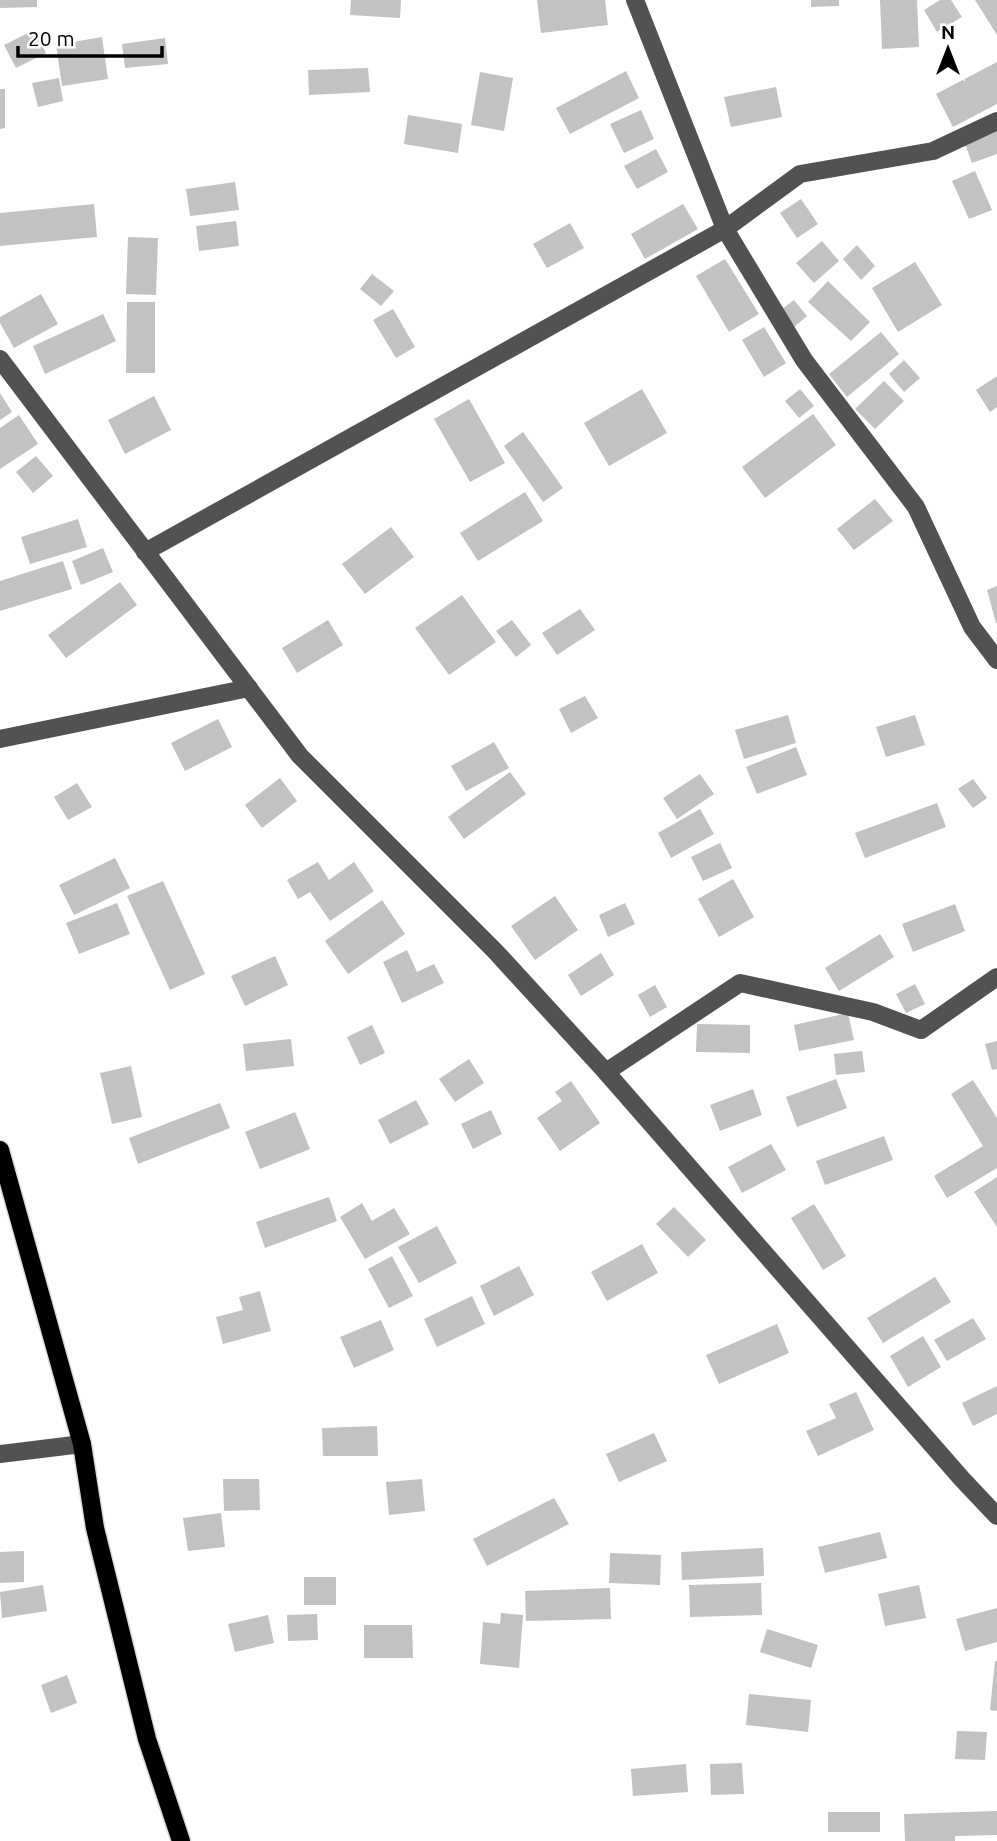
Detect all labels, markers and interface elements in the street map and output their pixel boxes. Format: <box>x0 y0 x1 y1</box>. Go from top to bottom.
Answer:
scale bar <box>18 14 161 58</box>
north arrow <box>913 14 983 84</box>
text: N <box>941 21 955 43</box>
text: 20 m <box>28 26 75 50</box>

